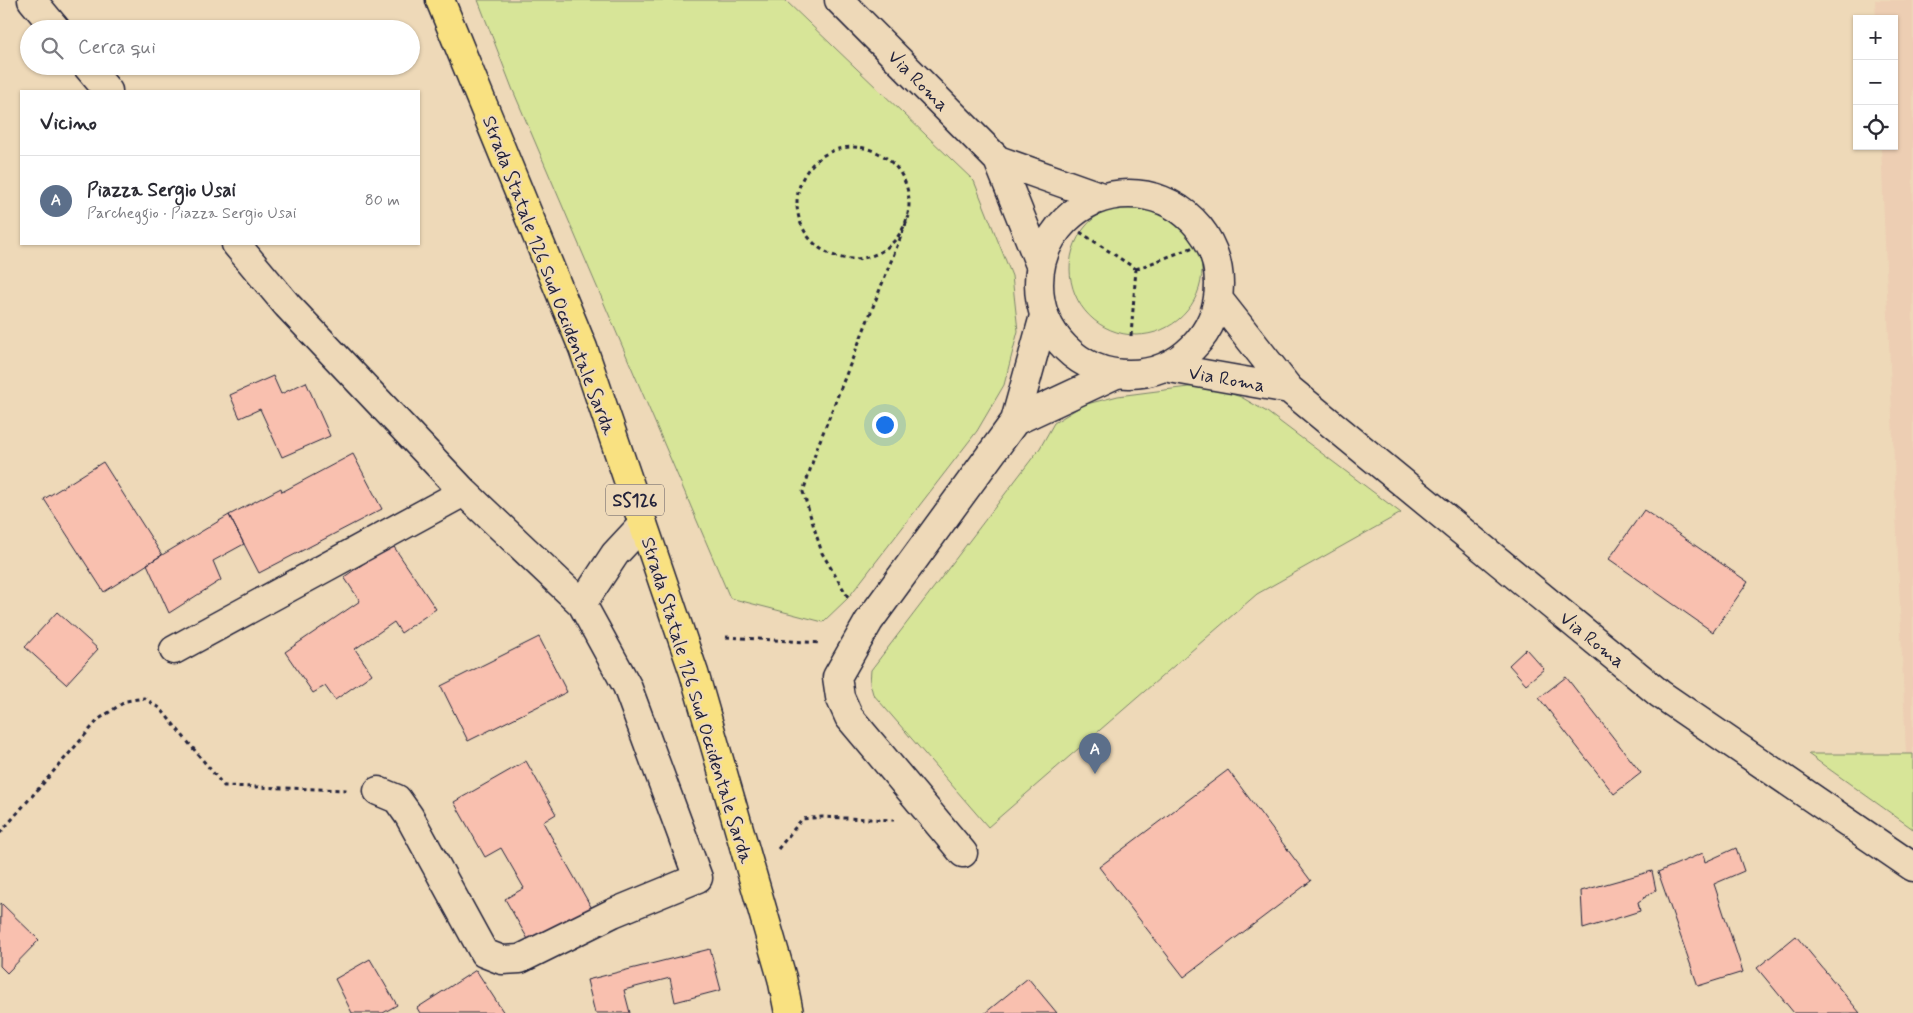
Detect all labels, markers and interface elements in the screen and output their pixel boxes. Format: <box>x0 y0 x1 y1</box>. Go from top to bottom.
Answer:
map controls <box>1853 15 1898 150</box>
button: + <box>1853 15 1898 60</box>
search box <box>20 20 420 75</box>
icon: search <box>38 34 66 62</box>
text: Cerca qui <box>78 35 156 60</box>
street label: Via Roma <box>882 45 954 117</box>
button: − <box>1853 60 1898 105</box>
button: locate <box>1853 105 1898 150</box>
text: Vicino <box>40 109 97 137</box>
street label: Strada Statale 126 Sud Occidentale Sarda <box>476 112 621 439</box>
text: Piazza Sergio Usai <box>87 178 236 203</box>
text: A <box>51 190 61 211</box>
text: 80 m <box>365 190 400 211</box>
text: Parcheggio · Piazza Sergio Usai <box>87 203 297 224</box>
street label: Via Roma <box>1186 360 1267 399</box>
your location <box>872 412 898 438</box>
road number: SS126 <box>606 484 664 516</box>
street label: Strada Statale 126 Sud Occidentale Sarda <box>635 534 758 867</box>
street label: Via Roma <box>1554 606 1630 674</box>
pin: A <box>1079 733 1111 774</box>

